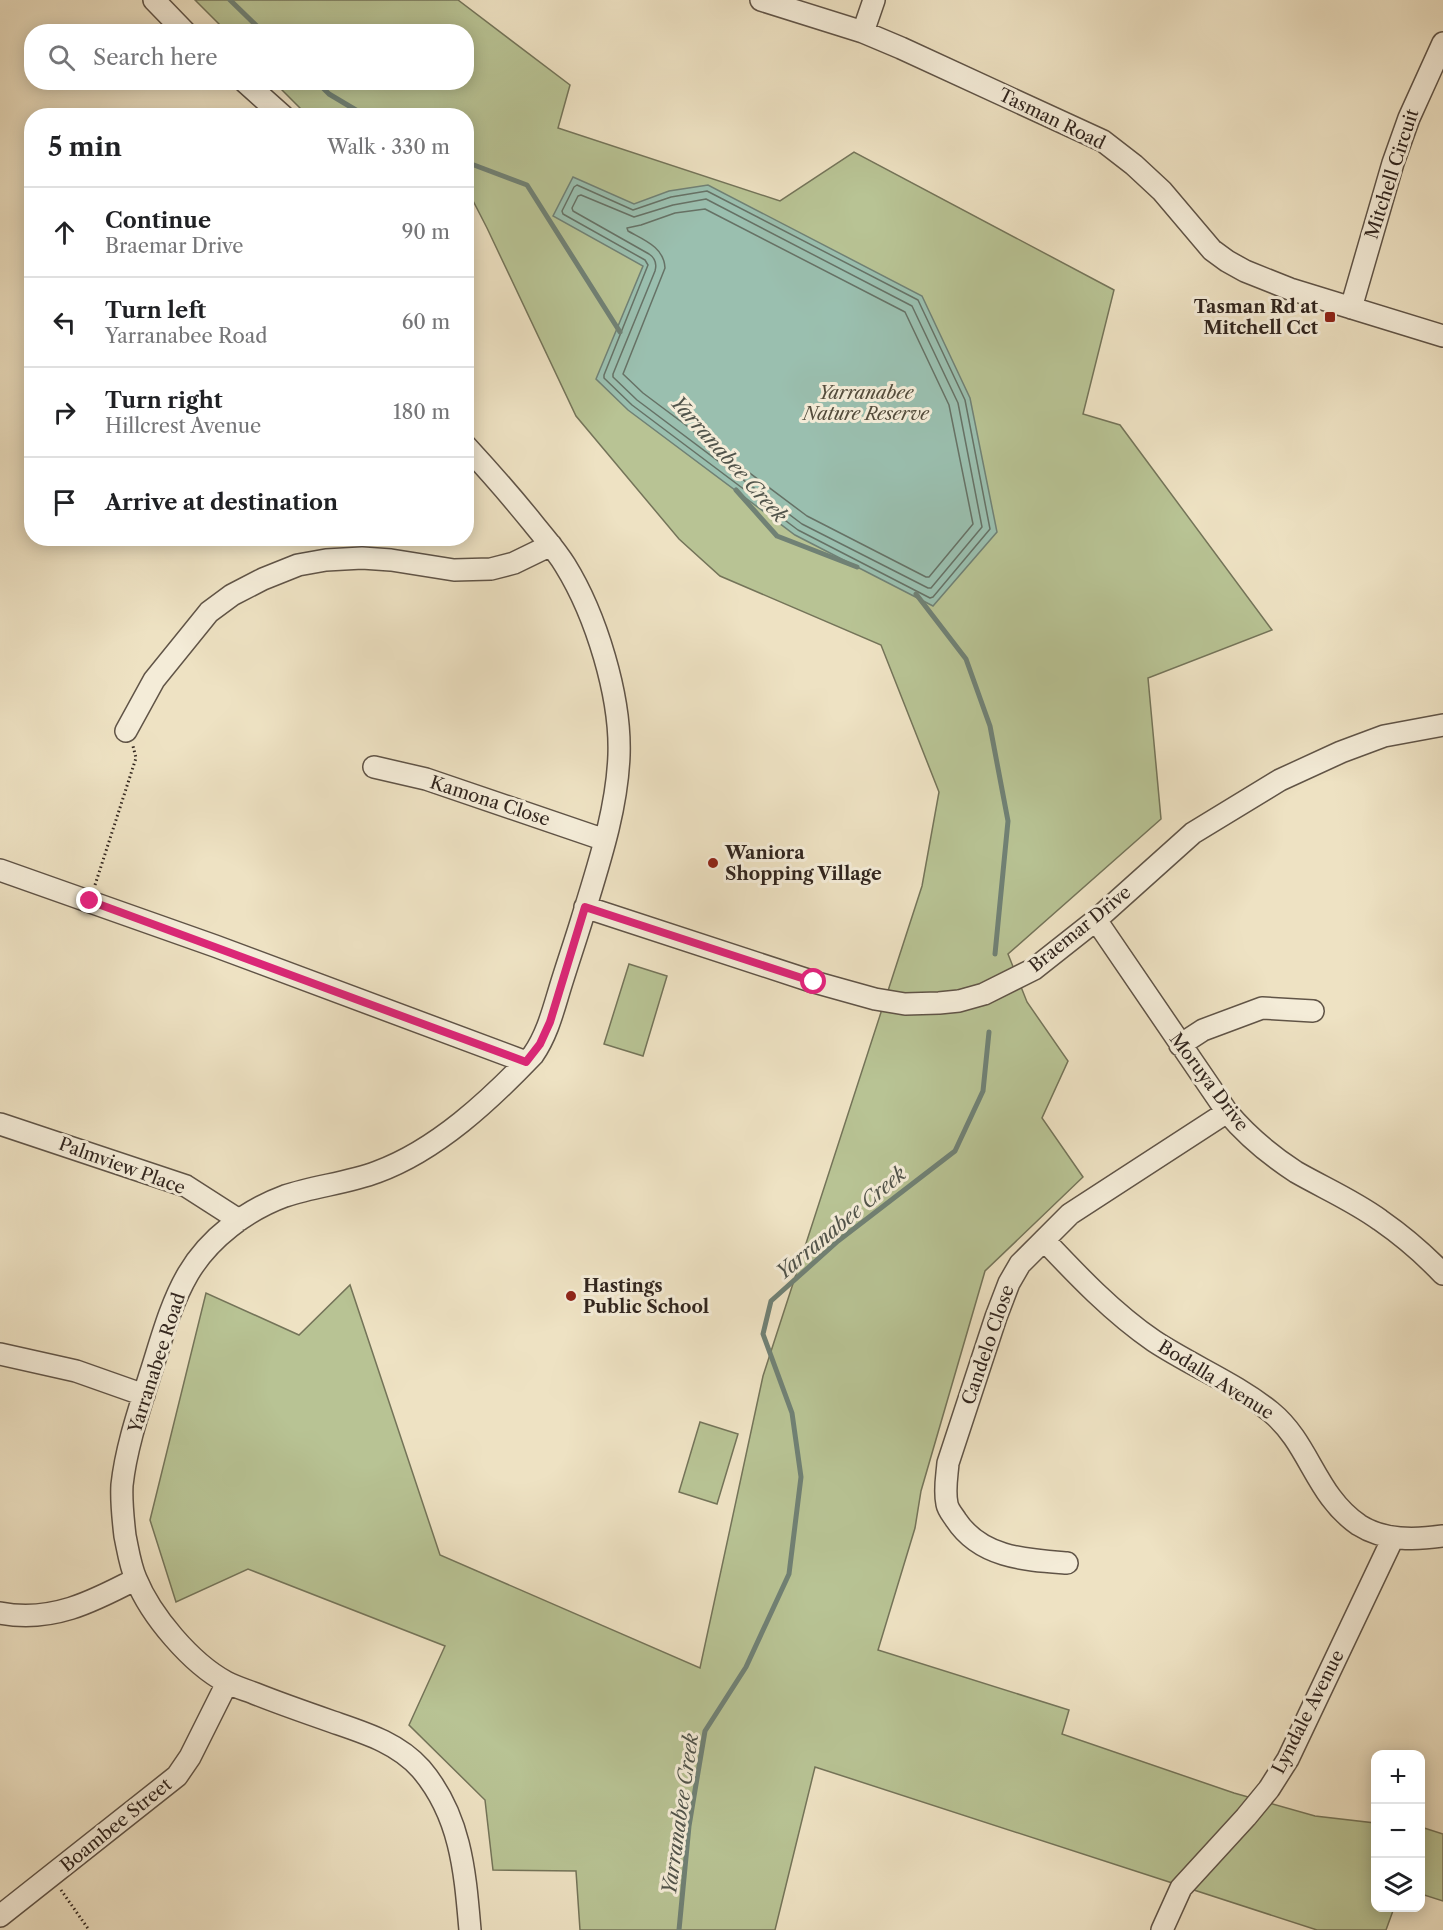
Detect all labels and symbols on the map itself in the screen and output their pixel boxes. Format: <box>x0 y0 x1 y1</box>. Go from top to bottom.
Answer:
street label: Tasman Road <box>995 84 1109 154</box>
street label: Mitchell Circuit <box>1361 106 1424 242</box>
place label: Tasman Rd at Mitchell Cct <box>1194 296 1319 339</box>
marker: Tasman Rd at Mitchell Cct <box>1323 310 1337 324</box>
park label: Yarranabee Nature Reserve <box>801 382 930 425</box>
water label: Yarranabee Creek <box>666 391 793 528</box>
street label: Kamona Close <box>427 771 553 831</box>
place label: Waniora Shopping Village <box>724 842 882 885</box>
marker: Waniora Shopping Village <box>706 856 720 870</box>
street label: Braemar Drive <box>1025 881 1135 977</box>
route end <box>76 887 102 913</box>
route start <box>800 968 826 994</box>
street label: Moruya Drive <box>1165 1028 1253 1136</box>
street label: Palmview Place <box>56 1133 188 1199</box>
water label: Yarranabee Creek <box>771 1161 911 1284</box>
place label: Hastings Public School <box>583 1275 709 1318</box>
street label: Candelo Close <box>957 1282 1019 1408</box>
marker: Hastings Public School <box>564 1289 578 1303</box>
street label: Yarranabee Road <box>124 1290 190 1437</box>
street label: Bodalla Avenue <box>1154 1336 1278 1424</box>
street label: Lyndale Avenue <box>1267 1646 1349 1778</box>
water label: Yarranabee Creek <box>657 1731 703 1896</box>
street label: Boambee Street <box>56 1773 177 1877</box>

